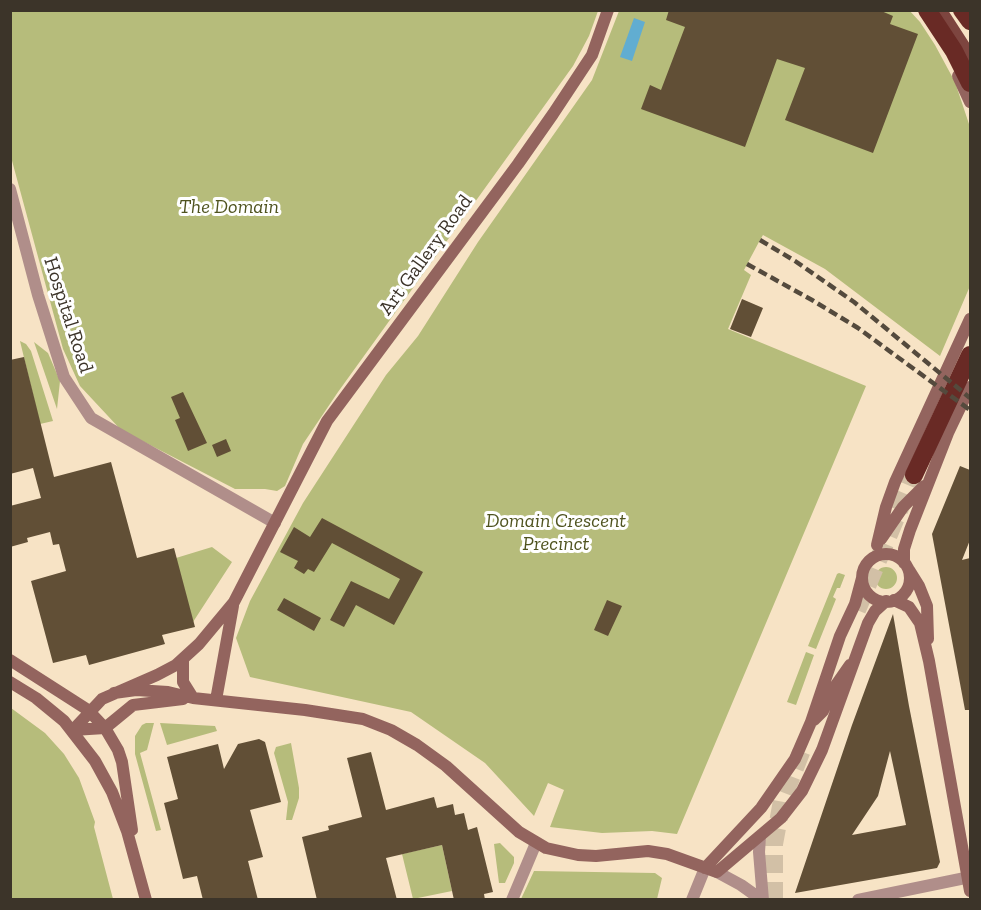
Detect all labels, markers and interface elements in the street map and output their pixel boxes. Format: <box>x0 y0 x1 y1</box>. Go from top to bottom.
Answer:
street label: Art Gallery Road <box>374 190 478 320</box>
park label: The Domain <box>179 195 279 219</box>
street label: Hospital Road <box>38 254 98 376</box>
park label: Domain Crescent Precinct <box>486 509 626 556</box>

